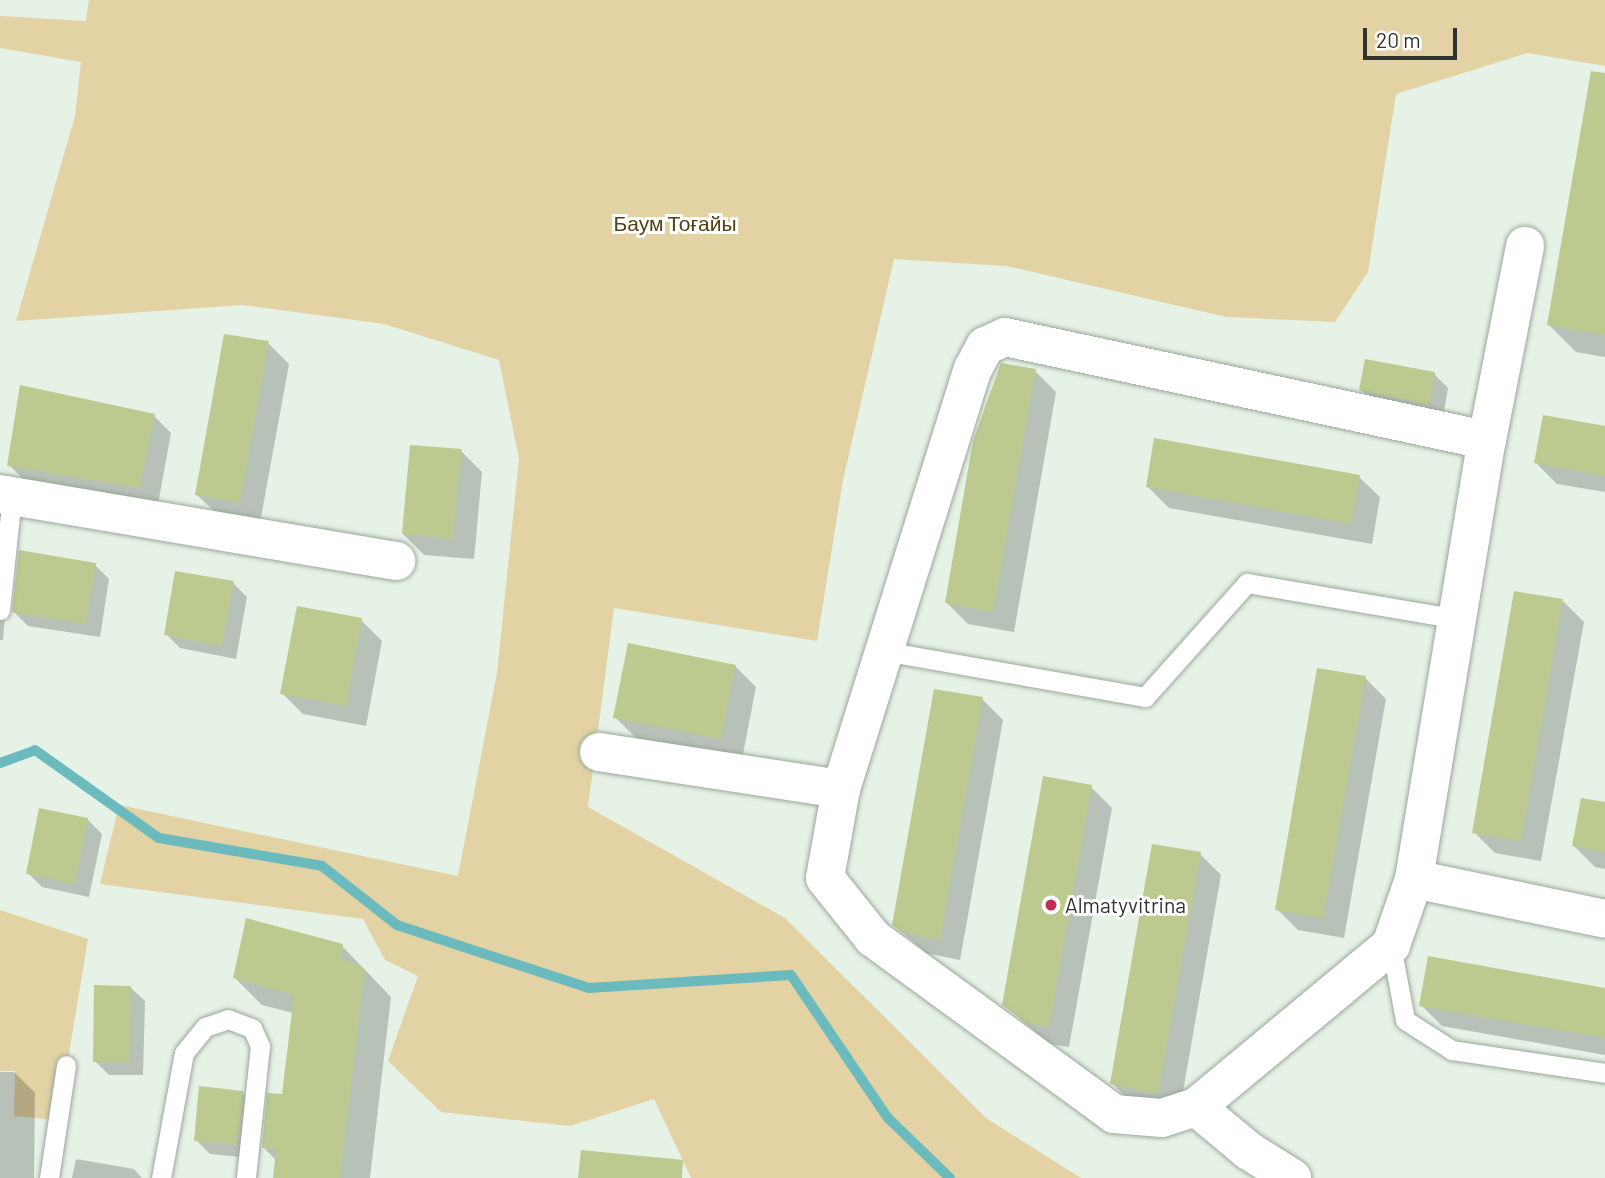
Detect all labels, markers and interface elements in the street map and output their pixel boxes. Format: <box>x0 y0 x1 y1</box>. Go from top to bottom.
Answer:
scale bar <box>1367 14 1462 58</box>
text: 20 m <box>1376 27 1421 52</box>
park label: Баум Тоғайы <box>613 210 737 236</box>
place label: Almatyvitrina <box>1065 892 1186 918</box>
marker: Almatyvitrina <box>1043 897 1059 913</box>

